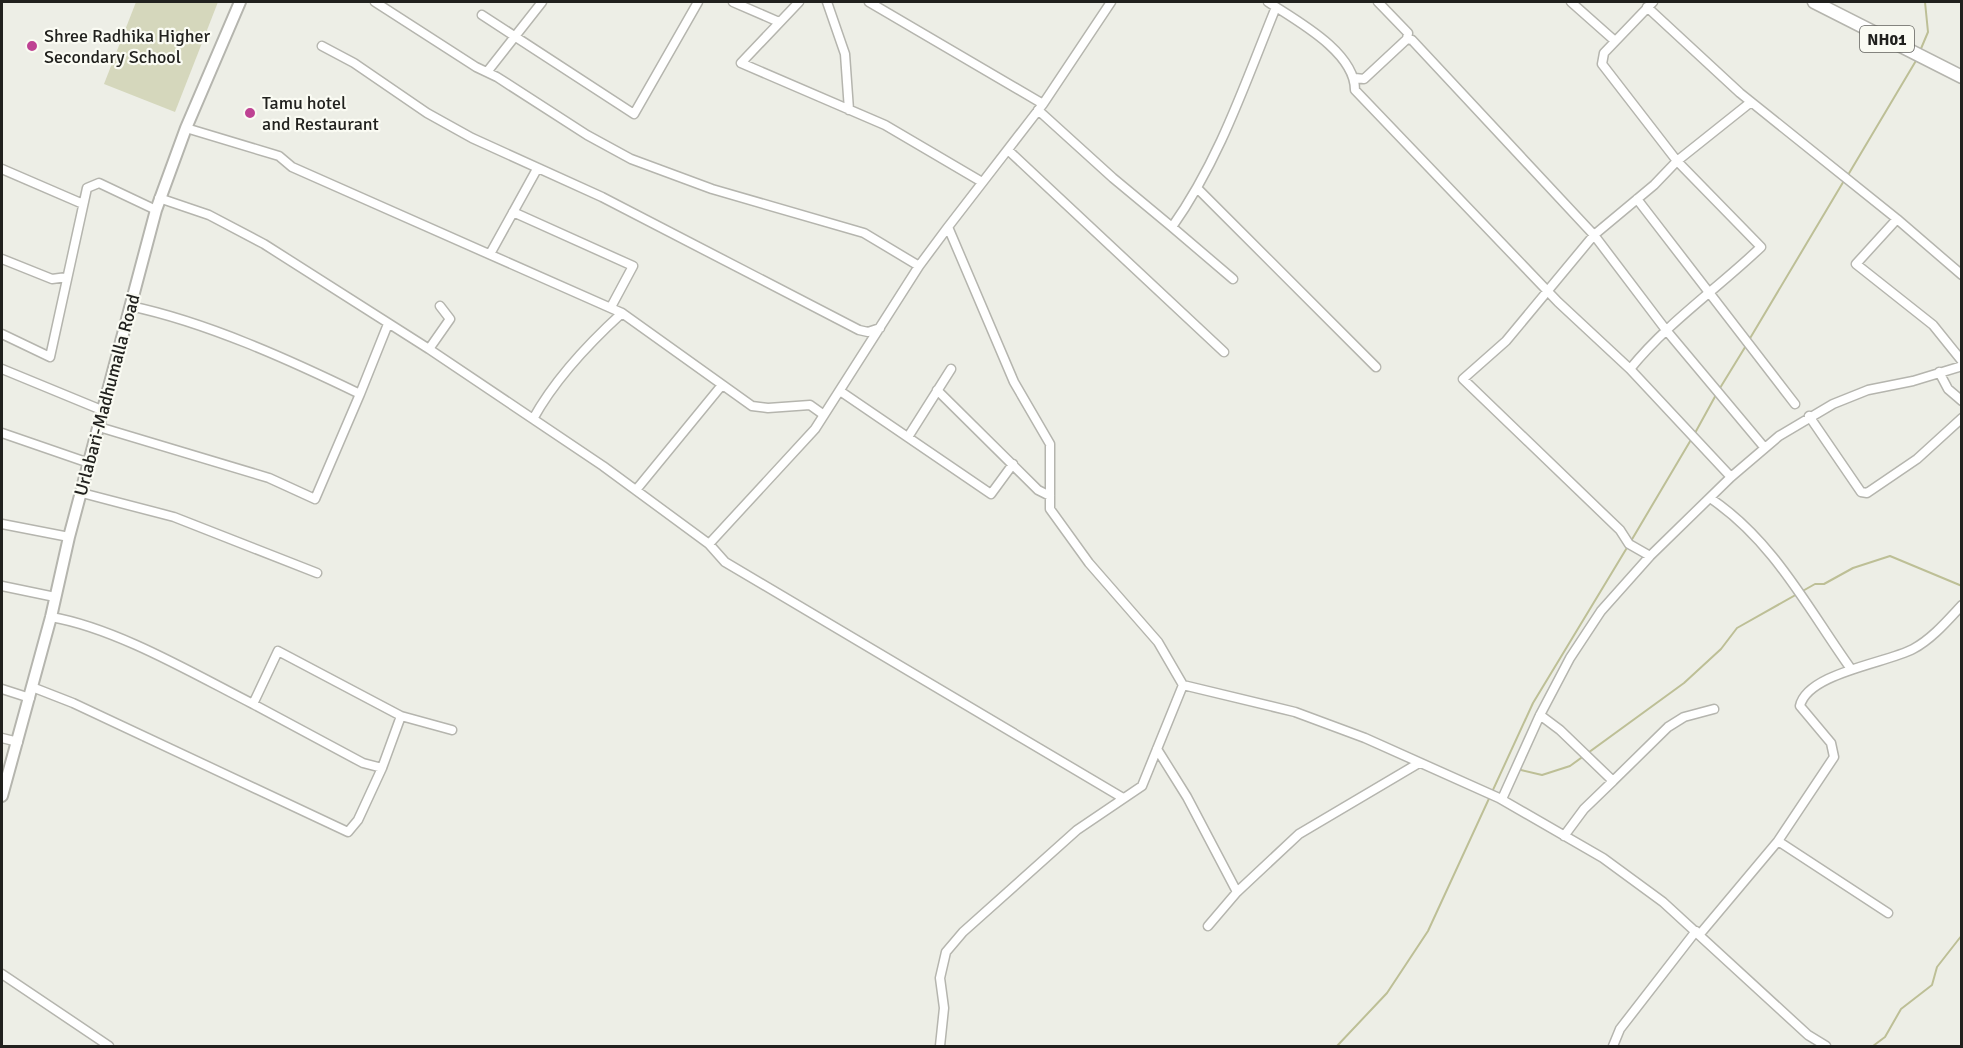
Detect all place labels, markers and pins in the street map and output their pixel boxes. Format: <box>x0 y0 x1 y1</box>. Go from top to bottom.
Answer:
place label: Shree Radhika Higher Secondary School <box>44 25 210 68</box>
marker: Shree Radhika Higher Secondary School <box>25 39 39 53</box>
place label: Tamu hotel and Restaurant <box>262 92 379 135</box>
marker: Tamu hotel and Restaurant <box>243 106 257 120</box>

